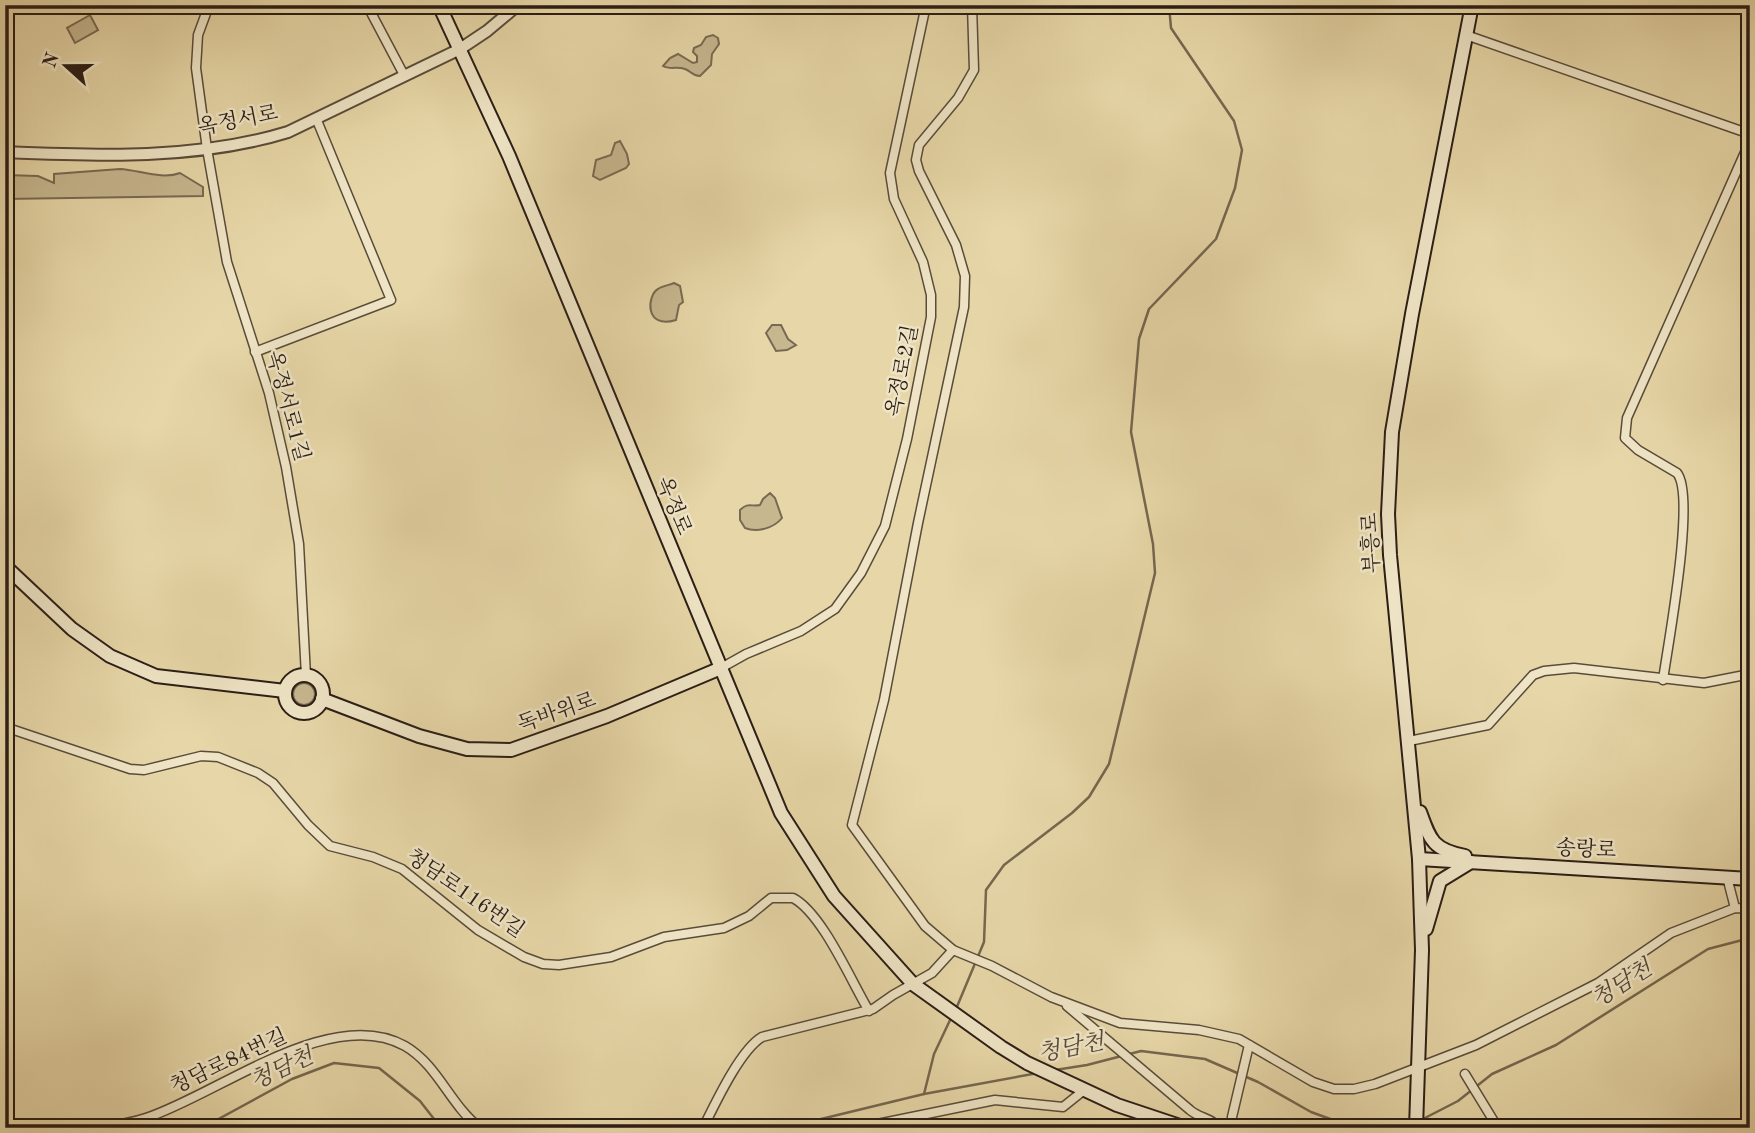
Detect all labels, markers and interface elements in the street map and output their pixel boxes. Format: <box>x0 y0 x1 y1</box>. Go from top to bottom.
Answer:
north arrow <box>32 32 102 102</box>
text: N <box>41 50 64 71</box>
street label: 옥정서로 <box>196 101 280 139</box>
street label: 옥정로2길 <box>882 323 922 419</box>
street label: 옥정서로1길 <box>262 348 314 464</box>
street label: 옥정로 <box>652 473 696 538</box>
street label: 부흥로 <box>1357 512 1384 574</box>
street label: 독바위로 <box>515 688 599 736</box>
street label: 송랑로 <box>1555 836 1617 862</box>
street label: 청담로116번길 <box>402 844 529 942</box>
water label: 청담천 <box>1587 954 1658 1011</box>
street label: 청담로84번길 <box>167 1024 290 1098</box>
water label: 청담천 <box>1036 1028 1108 1066</box>
water label: 청담천 <box>246 1042 319 1094</box>

